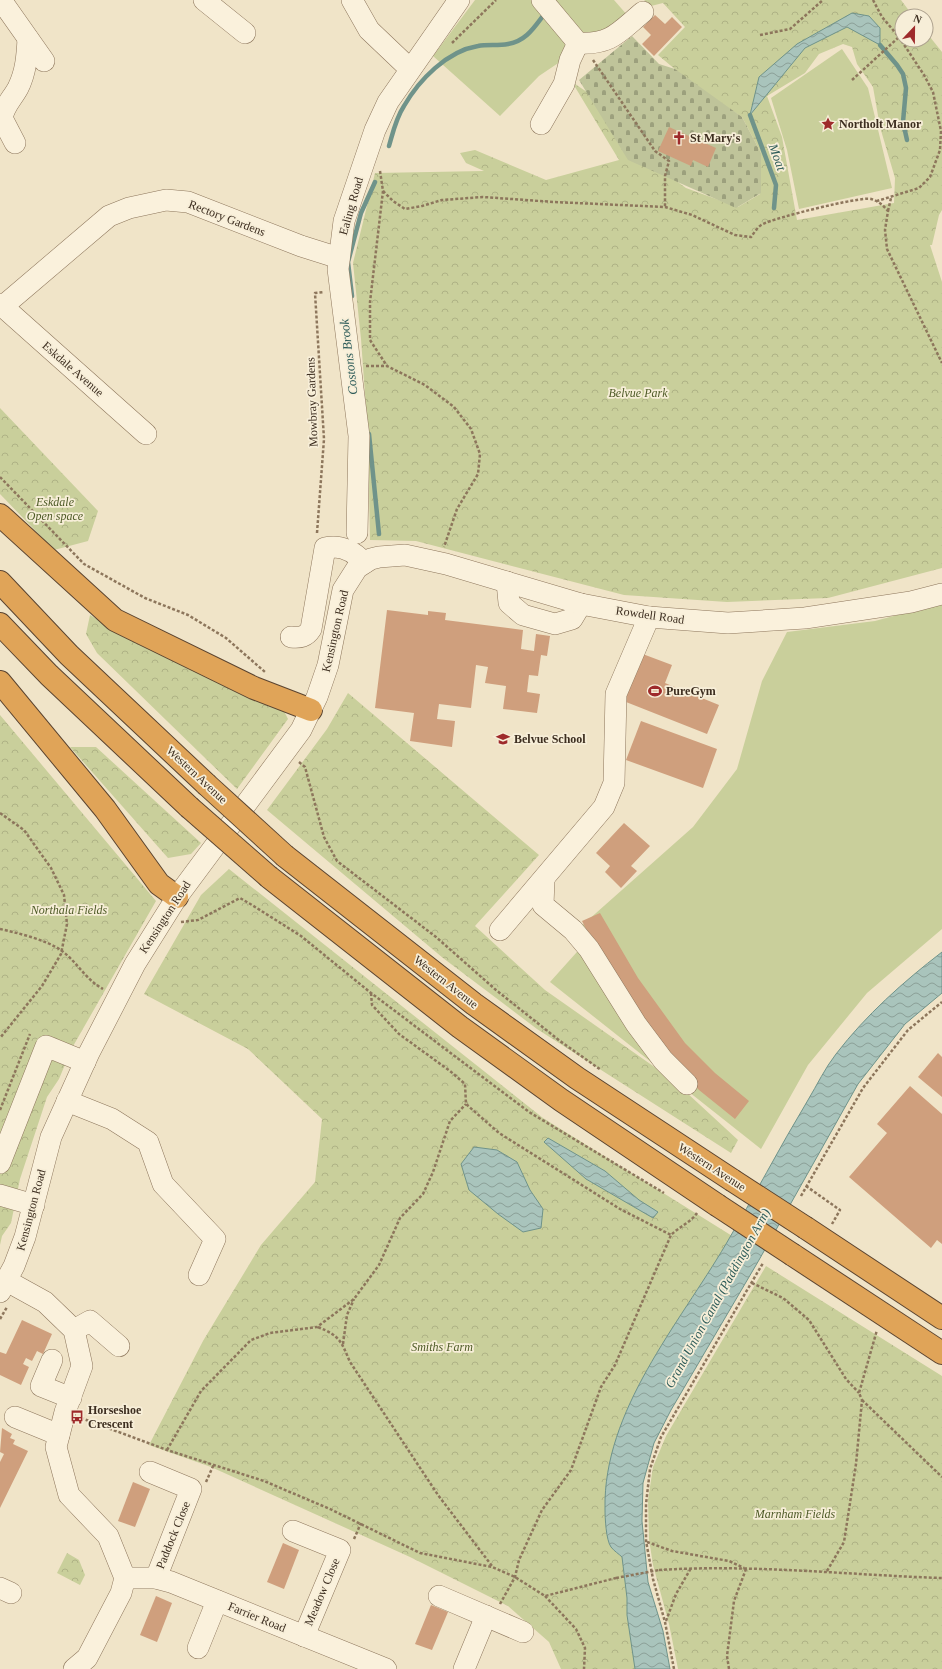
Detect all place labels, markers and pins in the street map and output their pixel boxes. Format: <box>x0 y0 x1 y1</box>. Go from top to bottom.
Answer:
place icon: Northolt Manor <box>820 116 836 132</box>
place label: Northolt Manor <box>839 117 922 131</box>
church icon: St Mary's <box>671 130 687 146</box>
place label: St Mary's <box>690 131 741 145</box>
sports icon: PureGym <box>647 683 663 699</box>
place label: PureGym <box>666 684 716 698</box>
school or university icon: Belvue School <box>495 731 511 747</box>
place label: Belvue School <box>514 732 586 746</box>
place label: Horseshoe Crescent <box>88 1403 142 1431</box>
bus stop icon: Horseshoe Crescent <box>69 1409 85 1425</box>

